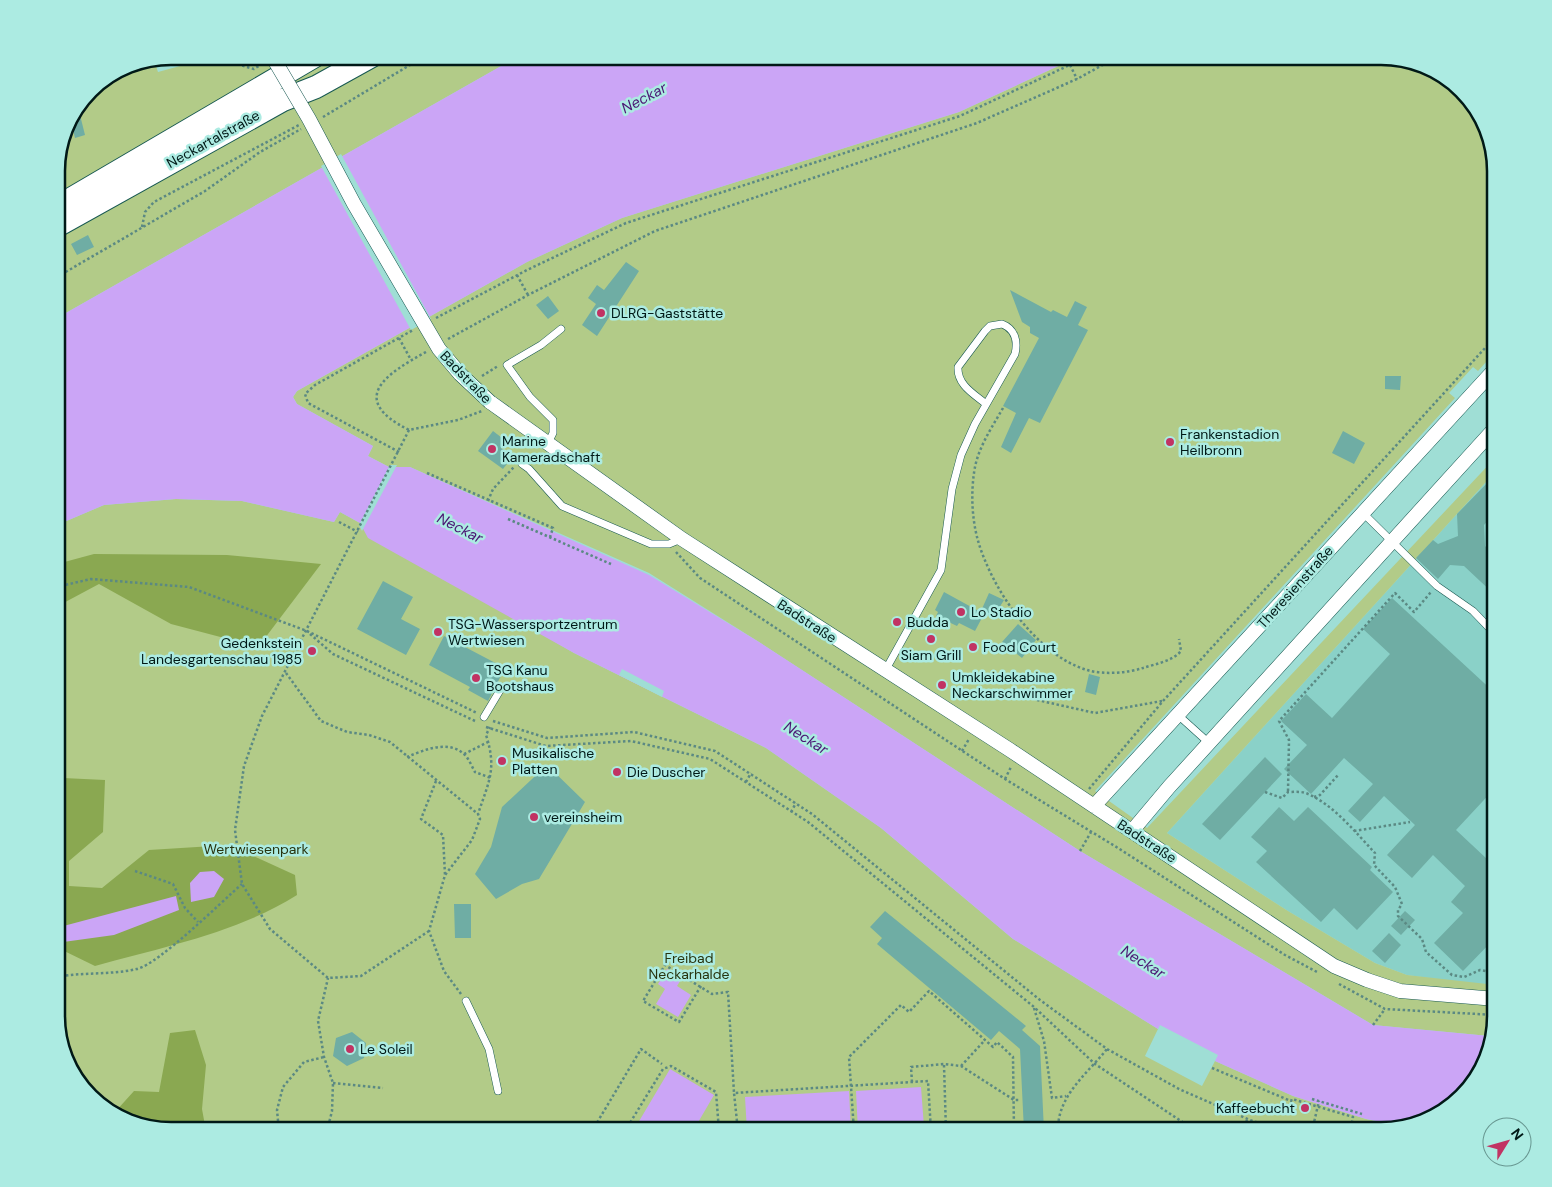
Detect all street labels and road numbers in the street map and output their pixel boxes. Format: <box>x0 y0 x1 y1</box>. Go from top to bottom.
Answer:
street label: Neckartalstraße <box>163 106 263 172</box>
street label: Badstraße <box>436 347 496 407</box>
street label: Theresienstraße <box>1253 542 1337 632</box>
street label: Badstraße <box>774 595 840 647</box>
street label: Badstraße <box>1114 815 1180 867</box>

